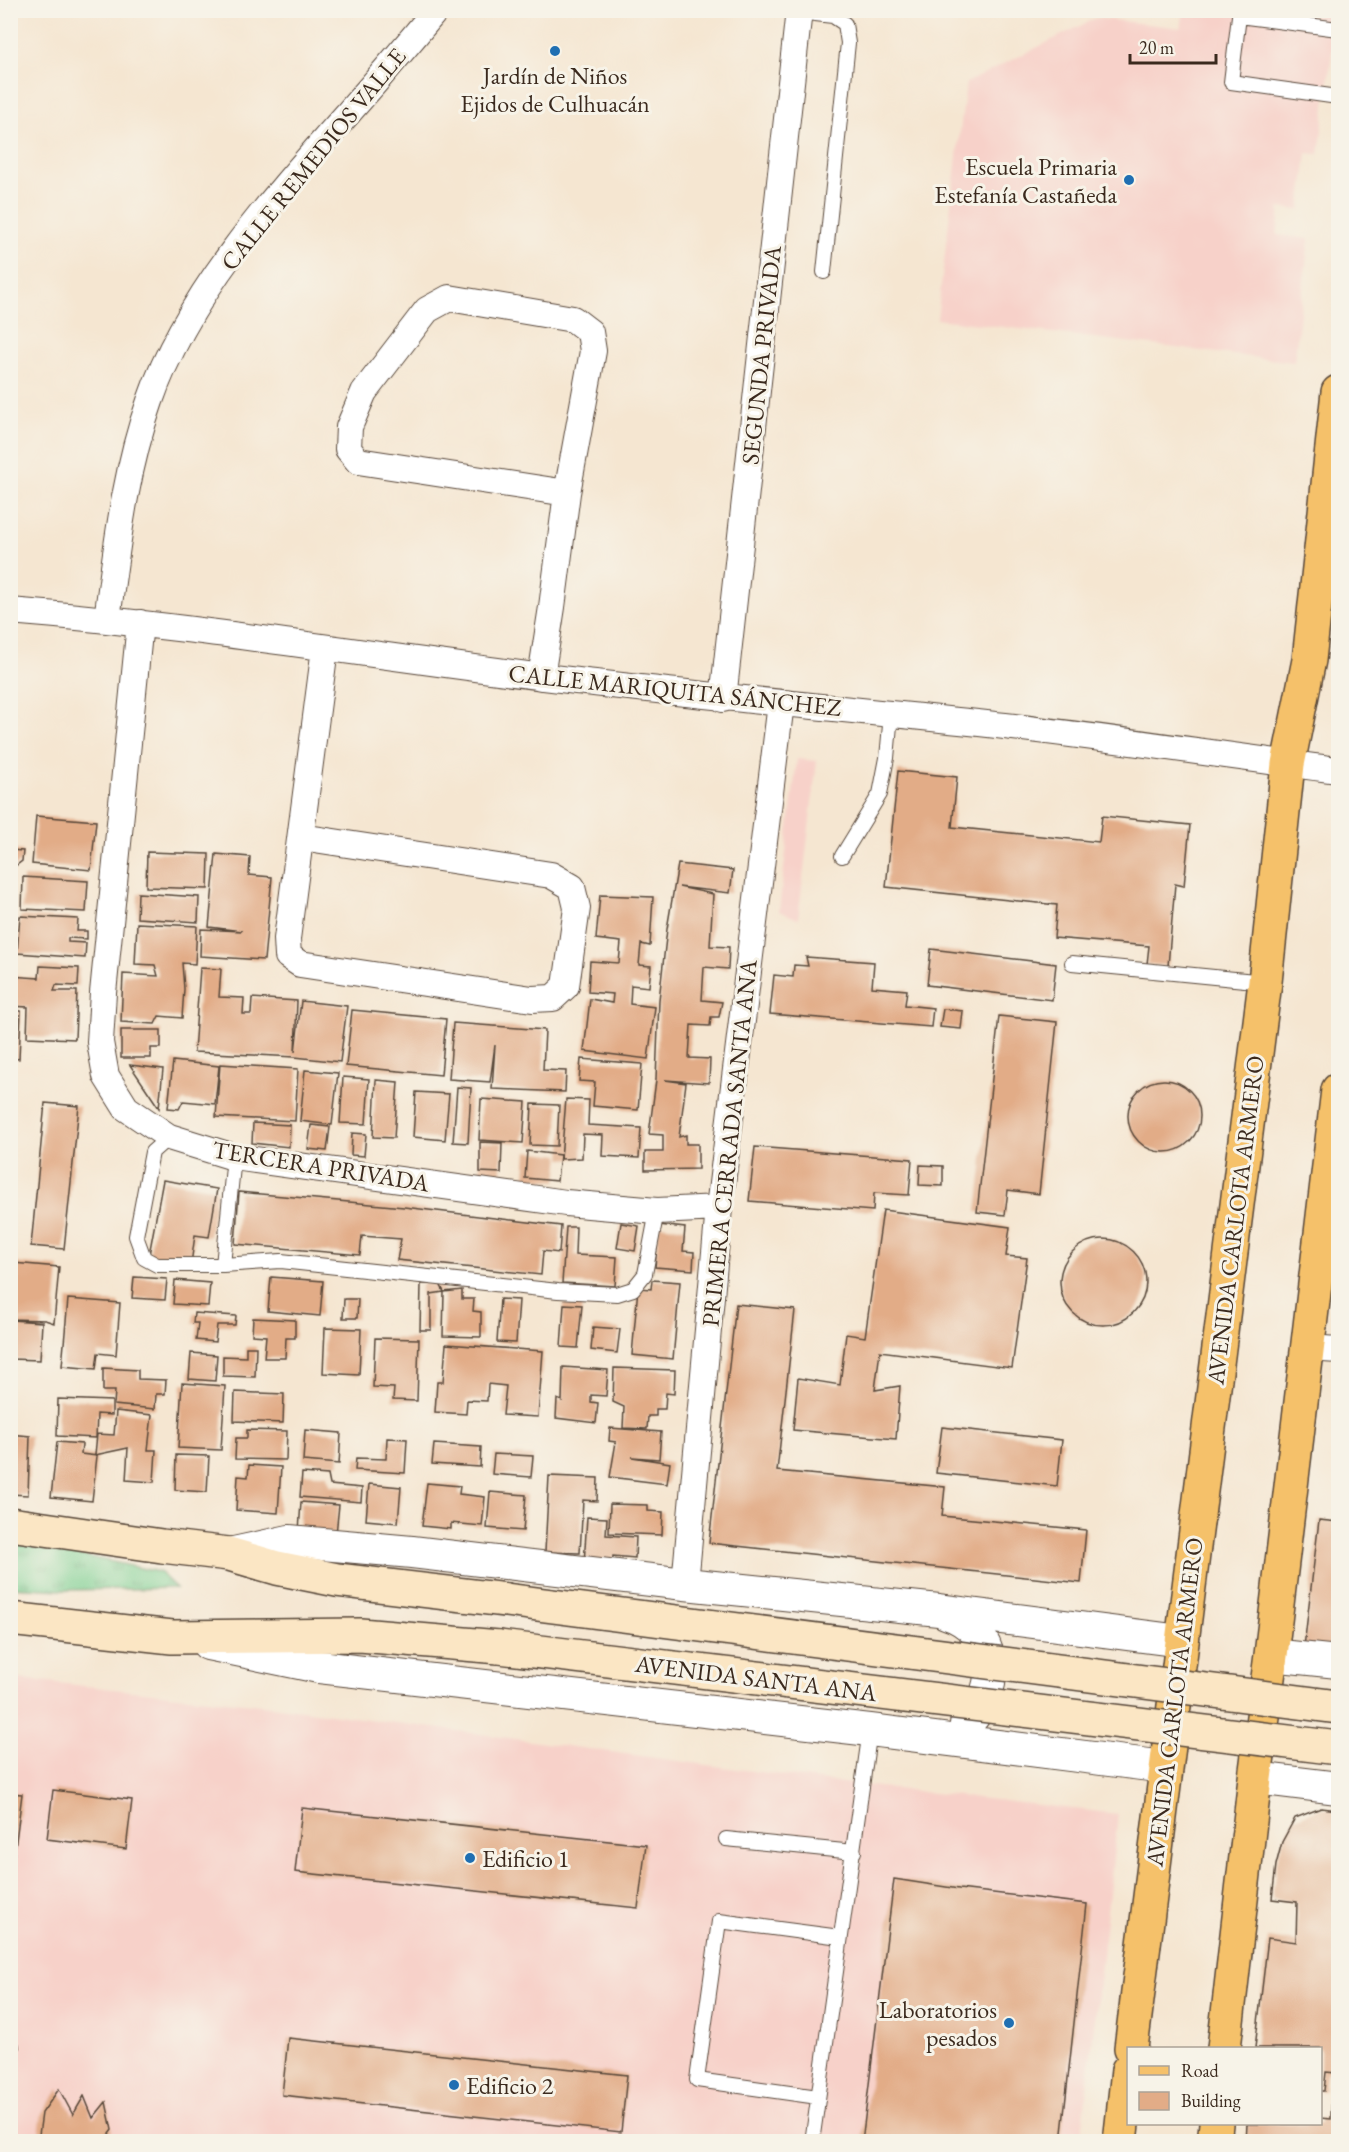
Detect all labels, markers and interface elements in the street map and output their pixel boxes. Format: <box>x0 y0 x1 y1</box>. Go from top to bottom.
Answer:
scale bar <box>1130 27 1216 65</box>
text: 20 m <box>1139 36 1174 59</box>
street label: CALLE REMEDIOS VALLE <box>214 41 412 277</box>
marker: Jardín de Niños Ejidos de Culhuacán <box>548 44 562 58</box>
place label: Jardín de Niños Ejidos de Culhuacán <box>460 60 650 119</box>
place label: Escuela Primaria Estefanía Castañeda <box>934 151 1117 210</box>
marker: Escuela Primaria Estefanía Castañeda <box>1122 173 1136 187</box>
street label: SEGUNDA PRIVADA <box>734 244 788 466</box>
street label: CALLE MARIQUITA SÁNCHEZ <box>507 657 843 723</box>
street label: PRIMERA CERRADA SANTA ANA <box>694 958 764 1328</box>
street label: AVENIDA CARLOTA ARMERO <box>1199 1054 1271 1387</box>
street label: TERCERA PRIVADA <box>210 1134 432 1198</box>
street label: AVENIDA CARLOTA ARMERO <box>1138 1536 1210 1869</box>
street label: AVENIDA SANTA ANA <box>632 1648 879 1708</box>
place label: Edificio 1 <box>482 1843 569 1874</box>
marker: Edificio 1 <box>463 1851 477 1865</box>
place label: Laboratorios pesados <box>879 1994 997 2053</box>
marker: Laboratorios pesados <box>1002 2016 1016 2030</box>
legend <box>1127 2047 1322 2125</box>
text: Road <box>1181 2059 1220 2082</box>
place label: Edificio 2 <box>466 2070 554 2101</box>
marker: Edificio 2 <box>447 2078 461 2092</box>
text: Building <box>1181 2089 1241 2112</box>

